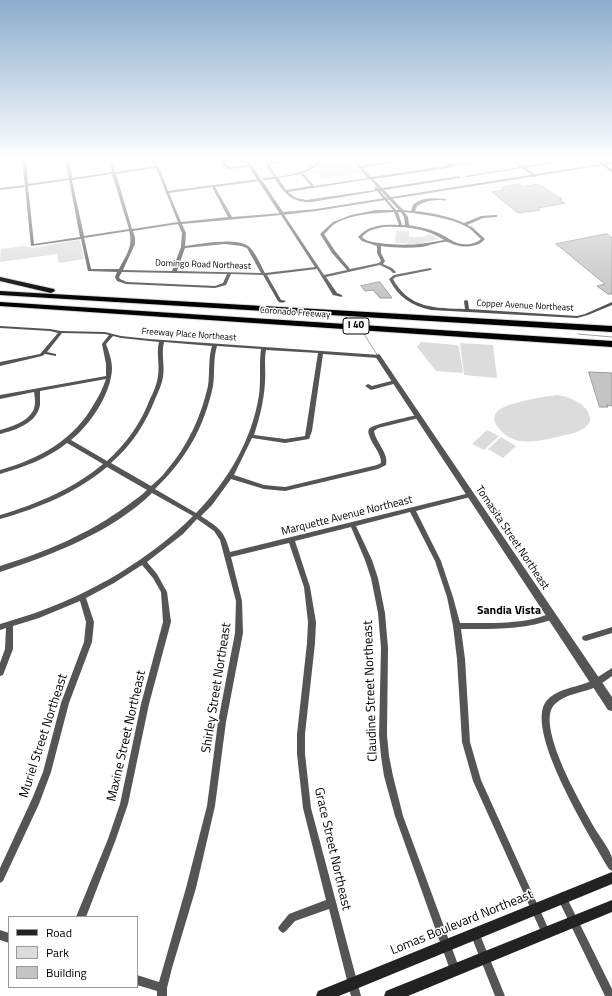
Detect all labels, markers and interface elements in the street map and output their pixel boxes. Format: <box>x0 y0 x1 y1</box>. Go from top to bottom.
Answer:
street label: Domingo Road Northeast <box>155 258 251 272</box>
street label: Copper Avenue Northeast <box>476 298 574 314</box>
street label: Coronado Freeway <box>260 305 330 321</box>
road number: I 40 <box>343 318 369 334</box>
street label: Freeway Place Northeast <box>141 326 237 344</box>
street label: Tomasita Street Northeast <box>472 484 552 592</box>
street label: Marquette Avenue Northeast <box>280 493 414 539</box>
district label: Sandia Vista <box>477 604 541 618</box>
street label: Claudine Street Northeast <box>361 620 381 762</box>
street label: Shirley Street Northeast <box>199 622 235 754</box>
street label: Maxine Street Northeast <box>104 669 150 803</box>
street label: Muriel Street Northeast <box>17 672 71 800</box>
street label: Grace Street Northeast <box>310 786 354 912</box>
street label: Lomas Boulevard Northeast <box>388 887 536 959</box>
legend <box>8 916 138 988</box>
text: Road <box>46 923 72 942</box>
text: Park <box>46 943 69 962</box>
text: Building <box>46 963 87 982</box>

